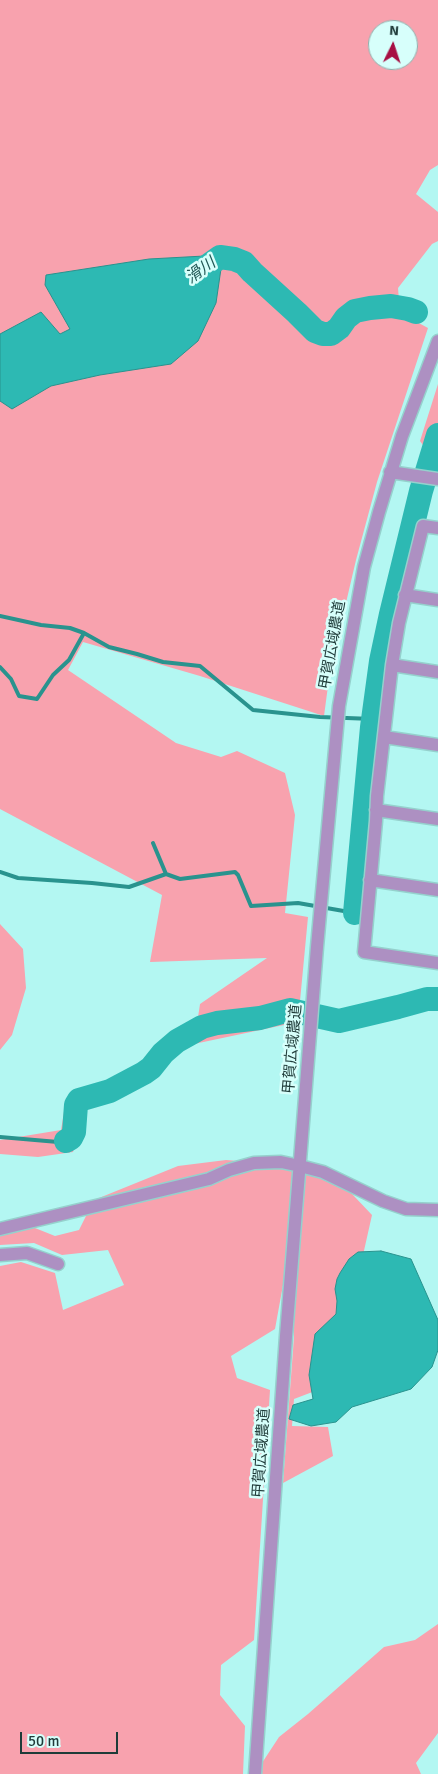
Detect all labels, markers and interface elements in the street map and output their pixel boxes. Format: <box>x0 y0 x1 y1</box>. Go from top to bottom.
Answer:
north arrow <box>368 20 418 70</box>
text: N <box>389 22 399 39</box>
water label: 滑川 <box>182 254 220 288</box>
street label: 甲賀広域農道 <box>316 599 350 691</box>
street label: 甲賀広域農道 <box>280 1003 306 1095</box>
street label: 甲賀広域農道 <box>250 1407 274 1499</box>
scale bar <box>22 1722 120 1754</box>
text: 50 m <box>28 1732 59 1750</box>

